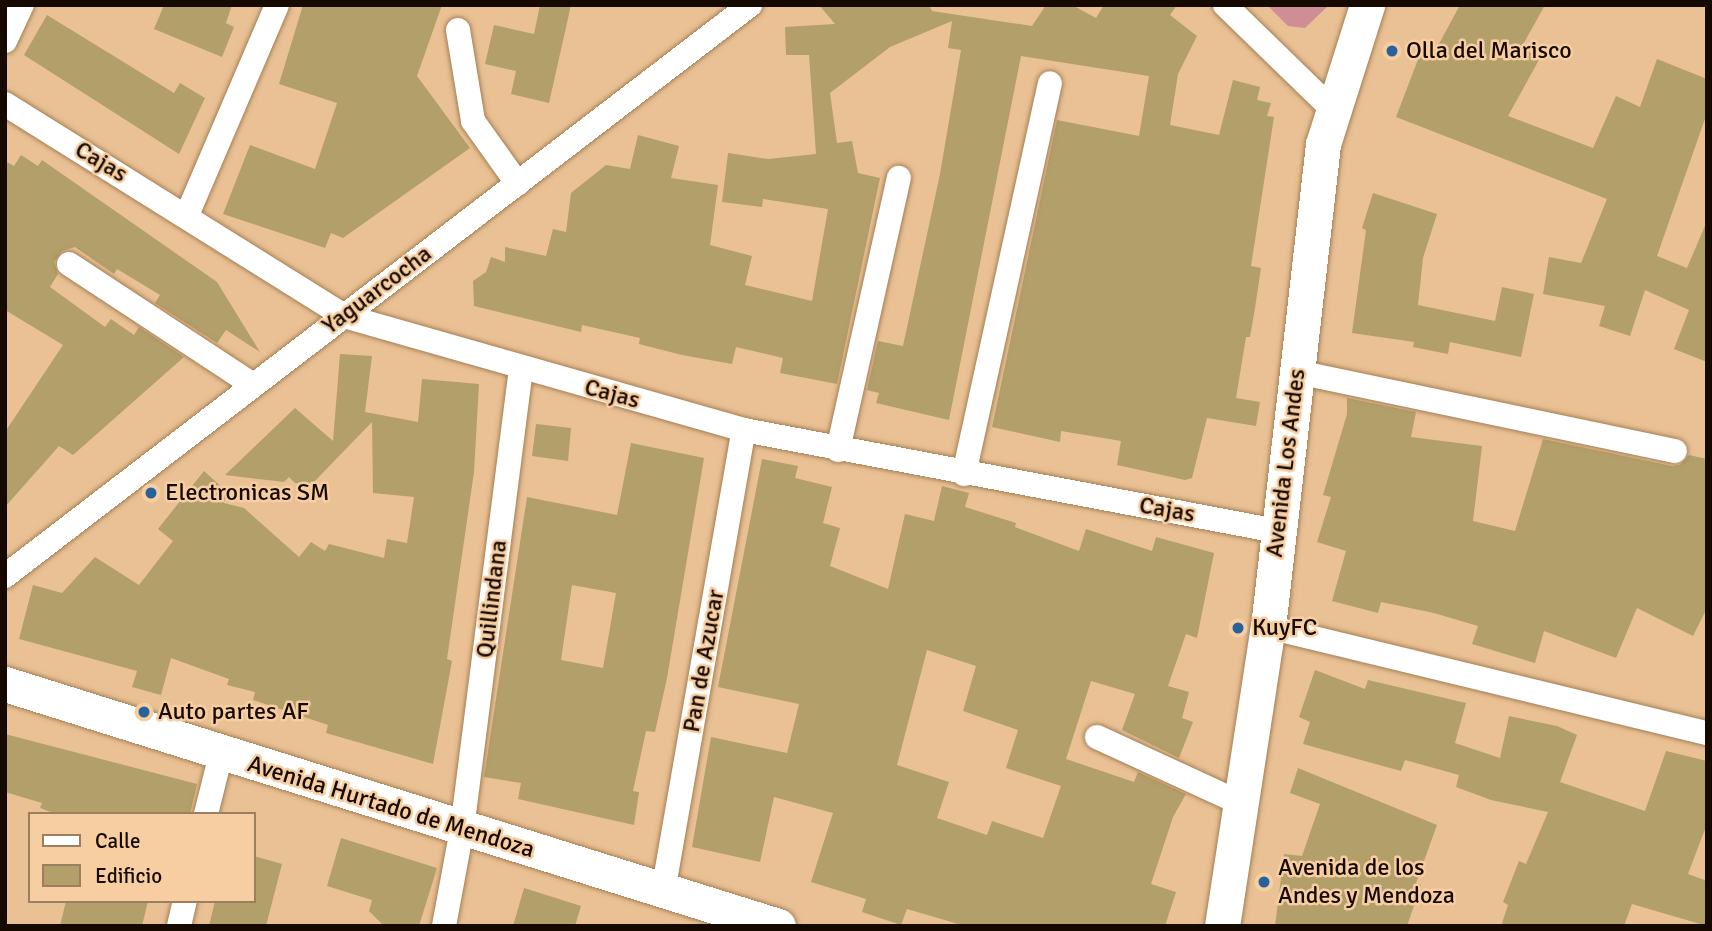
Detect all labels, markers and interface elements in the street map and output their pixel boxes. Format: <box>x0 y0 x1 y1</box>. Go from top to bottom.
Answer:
place label: Olla del Marisco <box>1406 37 1572 65</box>
marker: Olla del Marisco <box>1384 43 1400 59</box>
street label: Cajas <box>70 135 132 189</box>
street label: Yaguarcocha <box>317 240 437 340</box>
street label: Avenida Los Andes <box>1260 367 1312 559</box>
street label: Cajas <box>581 373 643 415</box>
place label: Electronicas SM <box>165 479 329 507</box>
marker: Electronicas SM <box>143 485 159 501</box>
street label: Cajas <box>1137 491 1197 529</box>
street label: Quillindana <box>470 538 514 660</box>
street label: Pan de Azucar <box>677 587 731 735</box>
place label: KuyFC <box>1252 614 1317 642</box>
marker: KuyFC <box>1230 620 1246 636</box>
place label: Auto partes AF <box>158 698 309 726</box>
marker: Auto partes AF <box>136 704 152 720</box>
street label: Avenida Hurtado de Mendoza <box>244 750 538 864</box>
legend <box>28 812 256 903</box>
text: Calle <box>95 828 141 854</box>
place label: Avenida de los Andes y Mendoza <box>1278 854 1455 910</box>
text: Edificio <box>95 863 162 889</box>
marker: Avenida de los Andes y Mendoza <box>1256 874 1272 890</box>

